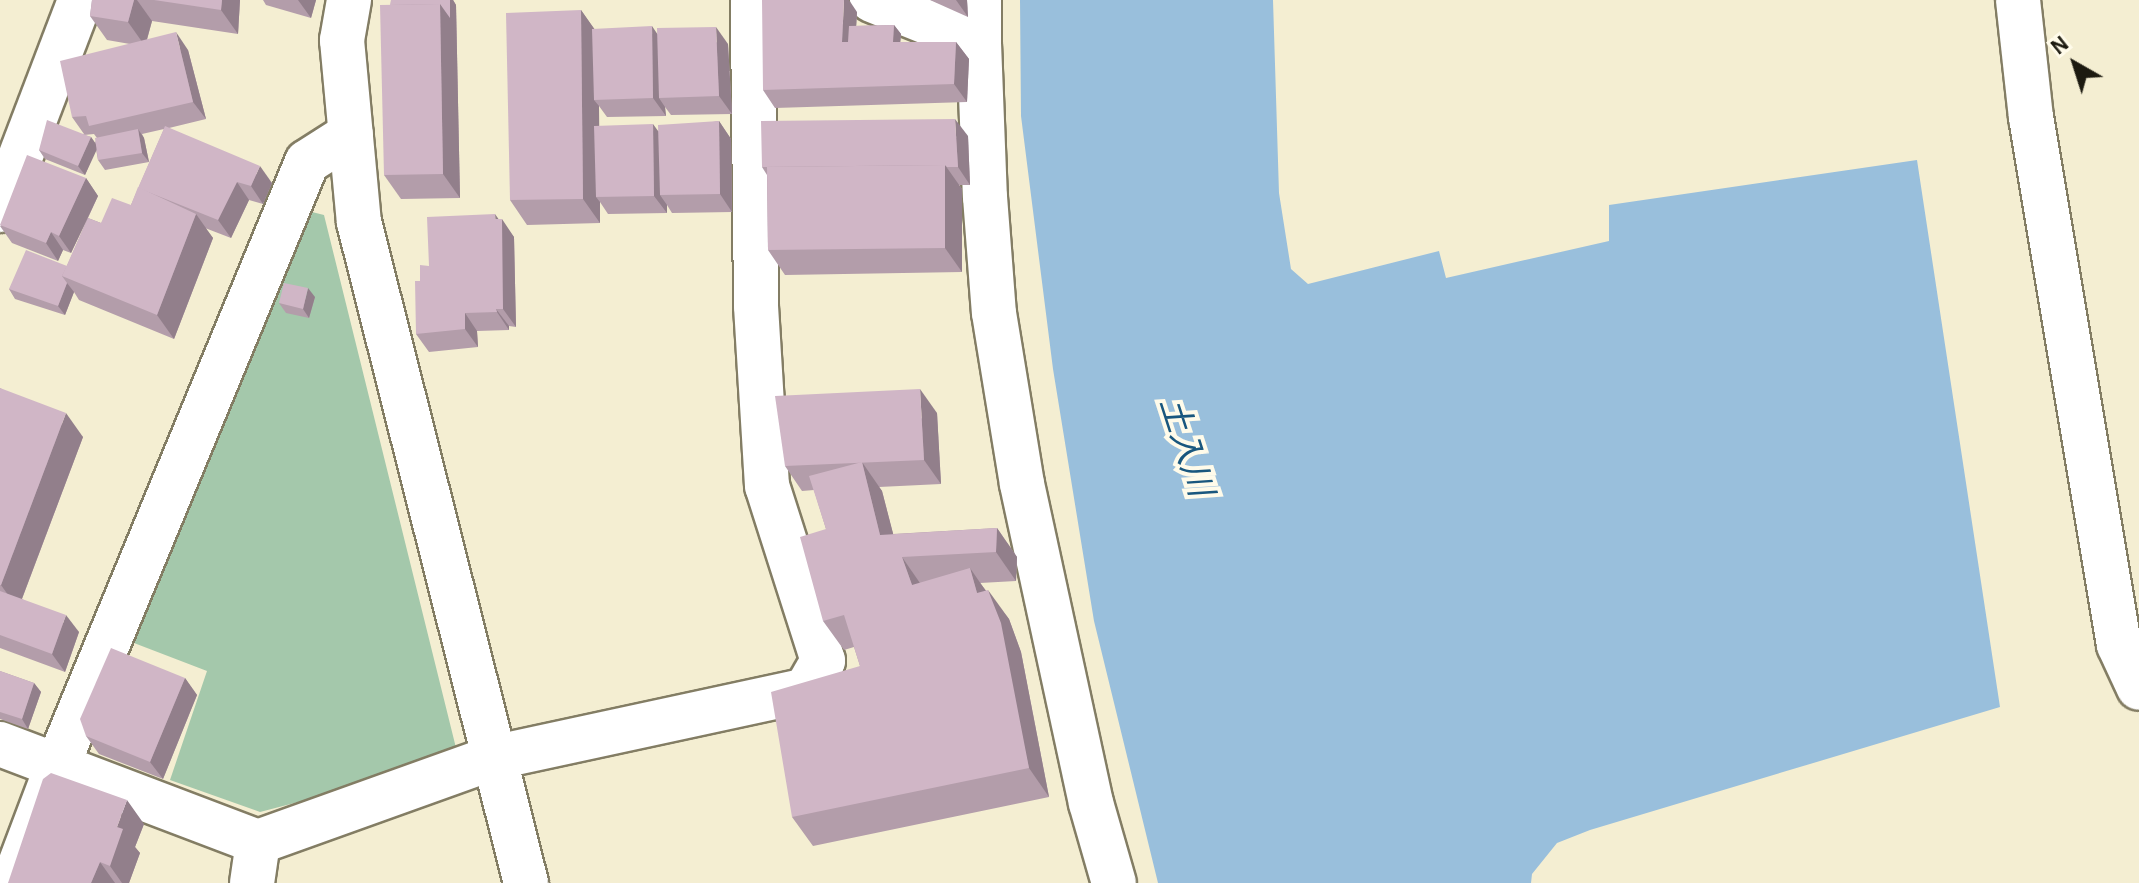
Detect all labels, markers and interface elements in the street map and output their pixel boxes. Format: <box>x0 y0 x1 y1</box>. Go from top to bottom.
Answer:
north arrow <box>2035 24 2115 104</box>
text: N <box>2047 32 2073 59</box>
water label: 土入川 <box>1150 392 1220 502</box>

